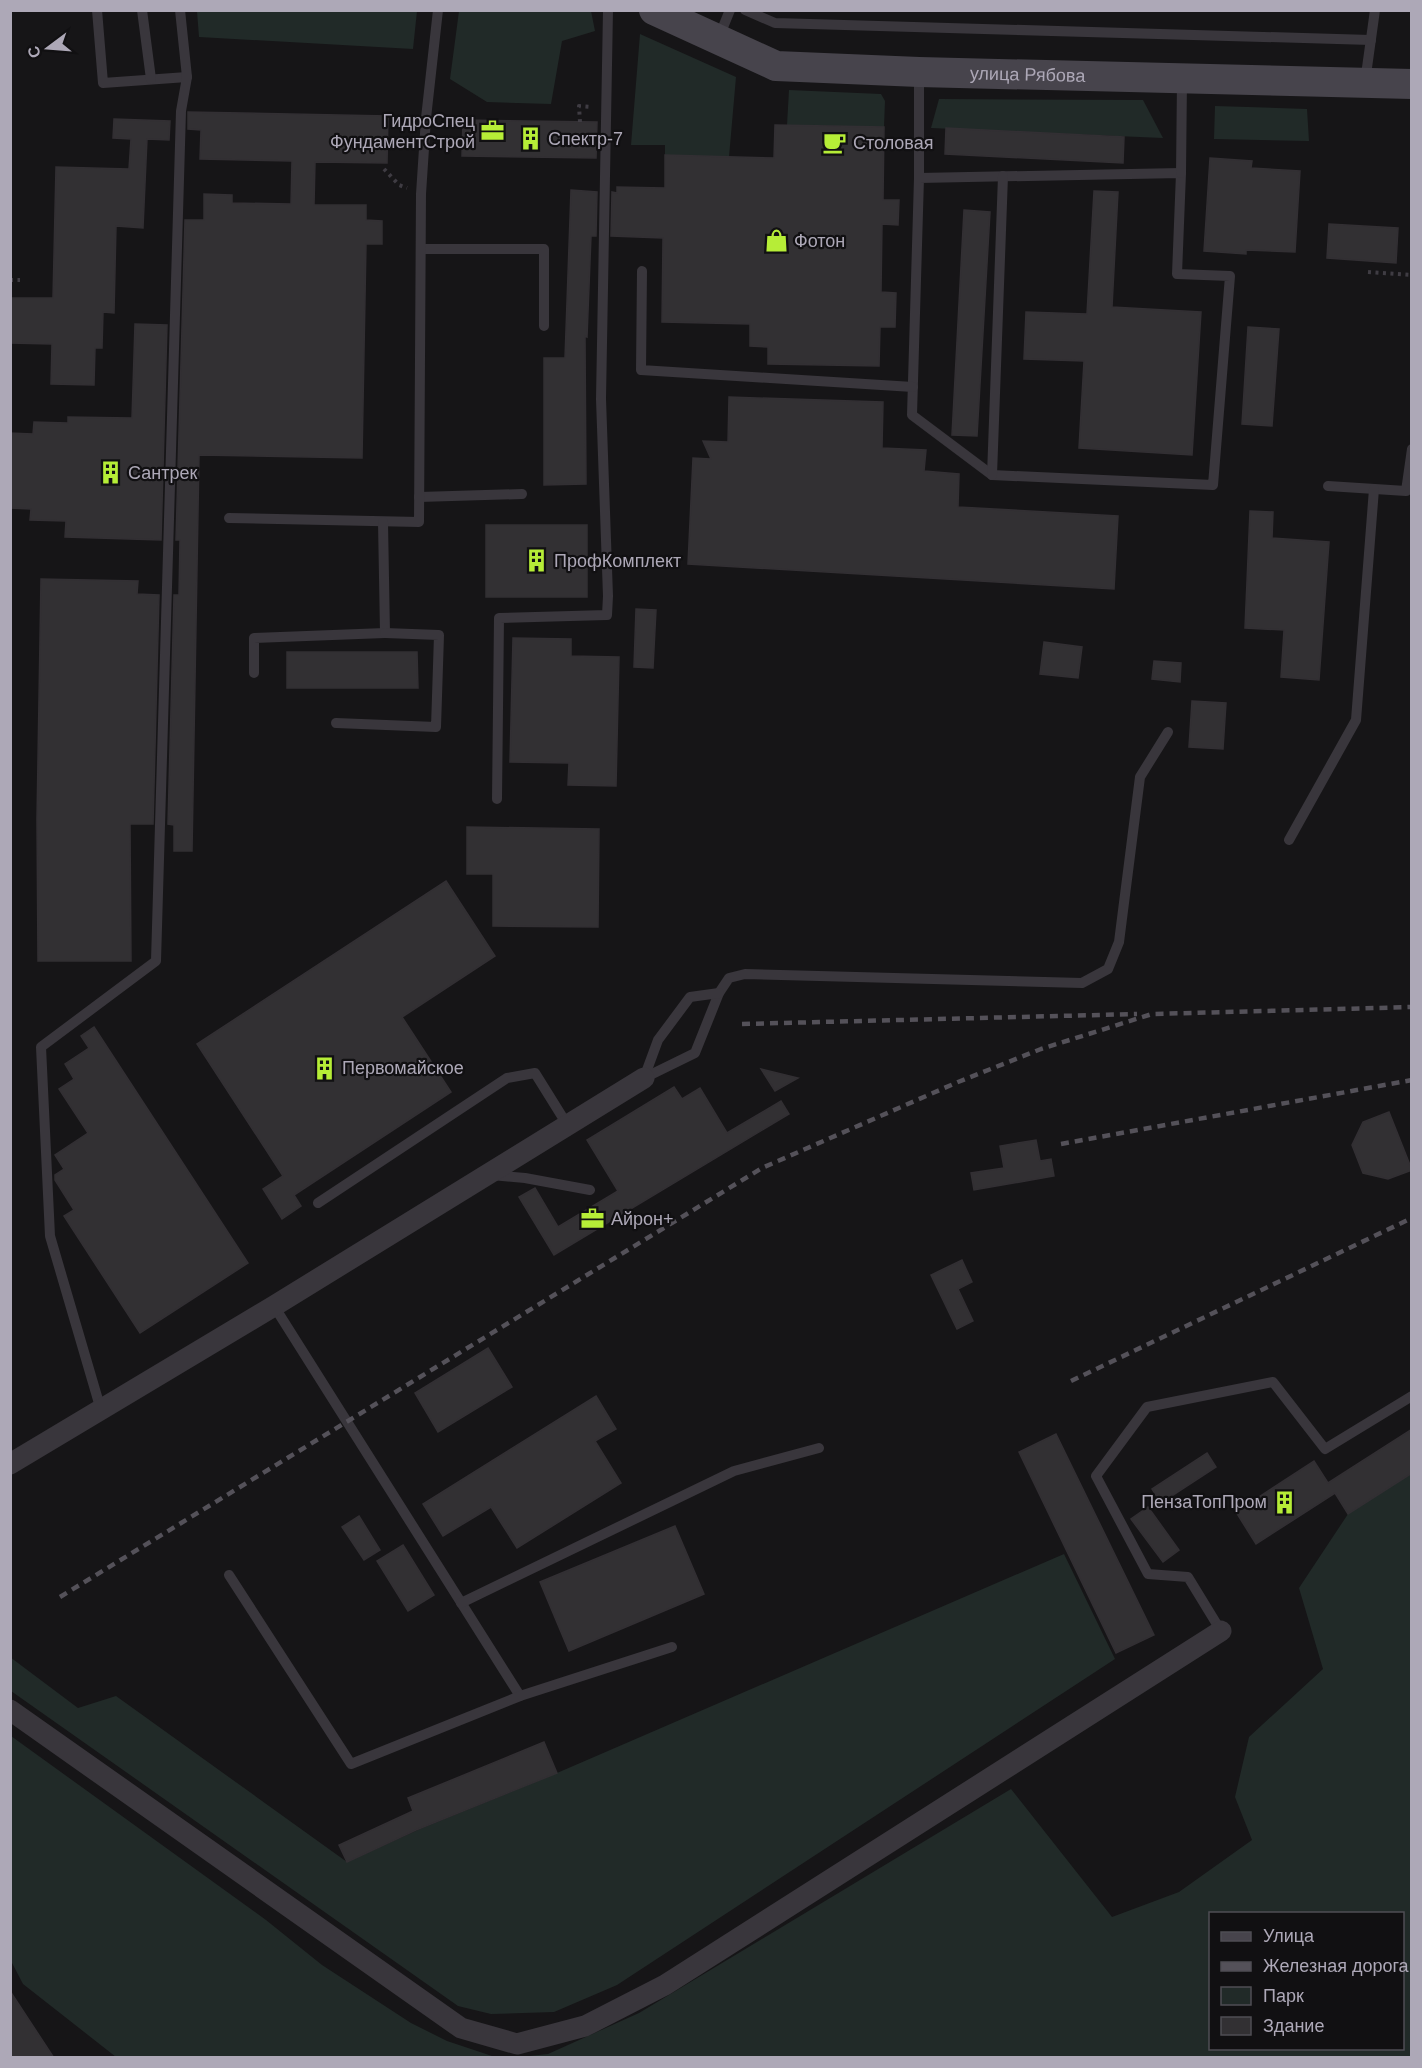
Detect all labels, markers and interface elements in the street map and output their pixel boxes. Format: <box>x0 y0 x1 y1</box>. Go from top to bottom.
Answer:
north arrow <box>18 18 78 78</box>
text: С <box>24 44 44 60</box>
street label: улица Рябова <box>970 63 1087 86</box>
place label: ГидроСпец ФундаментСтрой <box>330 111 475 152</box>
office icon: ГидроСпец ФундаментСтрой <box>480 118 506 144</box>
building icon: Спектр-7 <box>517 126 543 152</box>
place label: Спектр-7 <box>548 129 623 149</box>
cafe icon: Столовая <box>822 130 848 156</box>
place label: Столовая <box>853 133 934 153</box>
shop icon: Фотон <box>763 228 789 254</box>
place label: Фотон <box>794 231 845 251</box>
building icon: Сантрек <box>97 460 123 486</box>
place label: Сантрек <box>128 463 197 483</box>
building icon: ПрофКомплект <box>523 548 549 574</box>
place label: ПрофКомплект <box>554 551 681 571</box>
building icon: Первомайское <box>311 1055 337 1081</box>
place label: Первомайское <box>342 1058 464 1078</box>
office icon: Айрон+ <box>580 1206 606 1232</box>
place label: Айрон+ <box>611 1209 674 1229</box>
building icon: ПензаТопПром <box>1272 1489 1298 1515</box>
place label: ПензаТопПром <box>1141 1492 1267 1512</box>
legend <box>1209 1912 1404 2050</box>
text: Улица <box>1263 1926 1315 1946</box>
text: Железная дорога <box>1263 1956 1410 1976</box>
text: Парк <box>1263 1986 1304 2006</box>
text: Здание <box>1263 2016 1324 2036</box>

